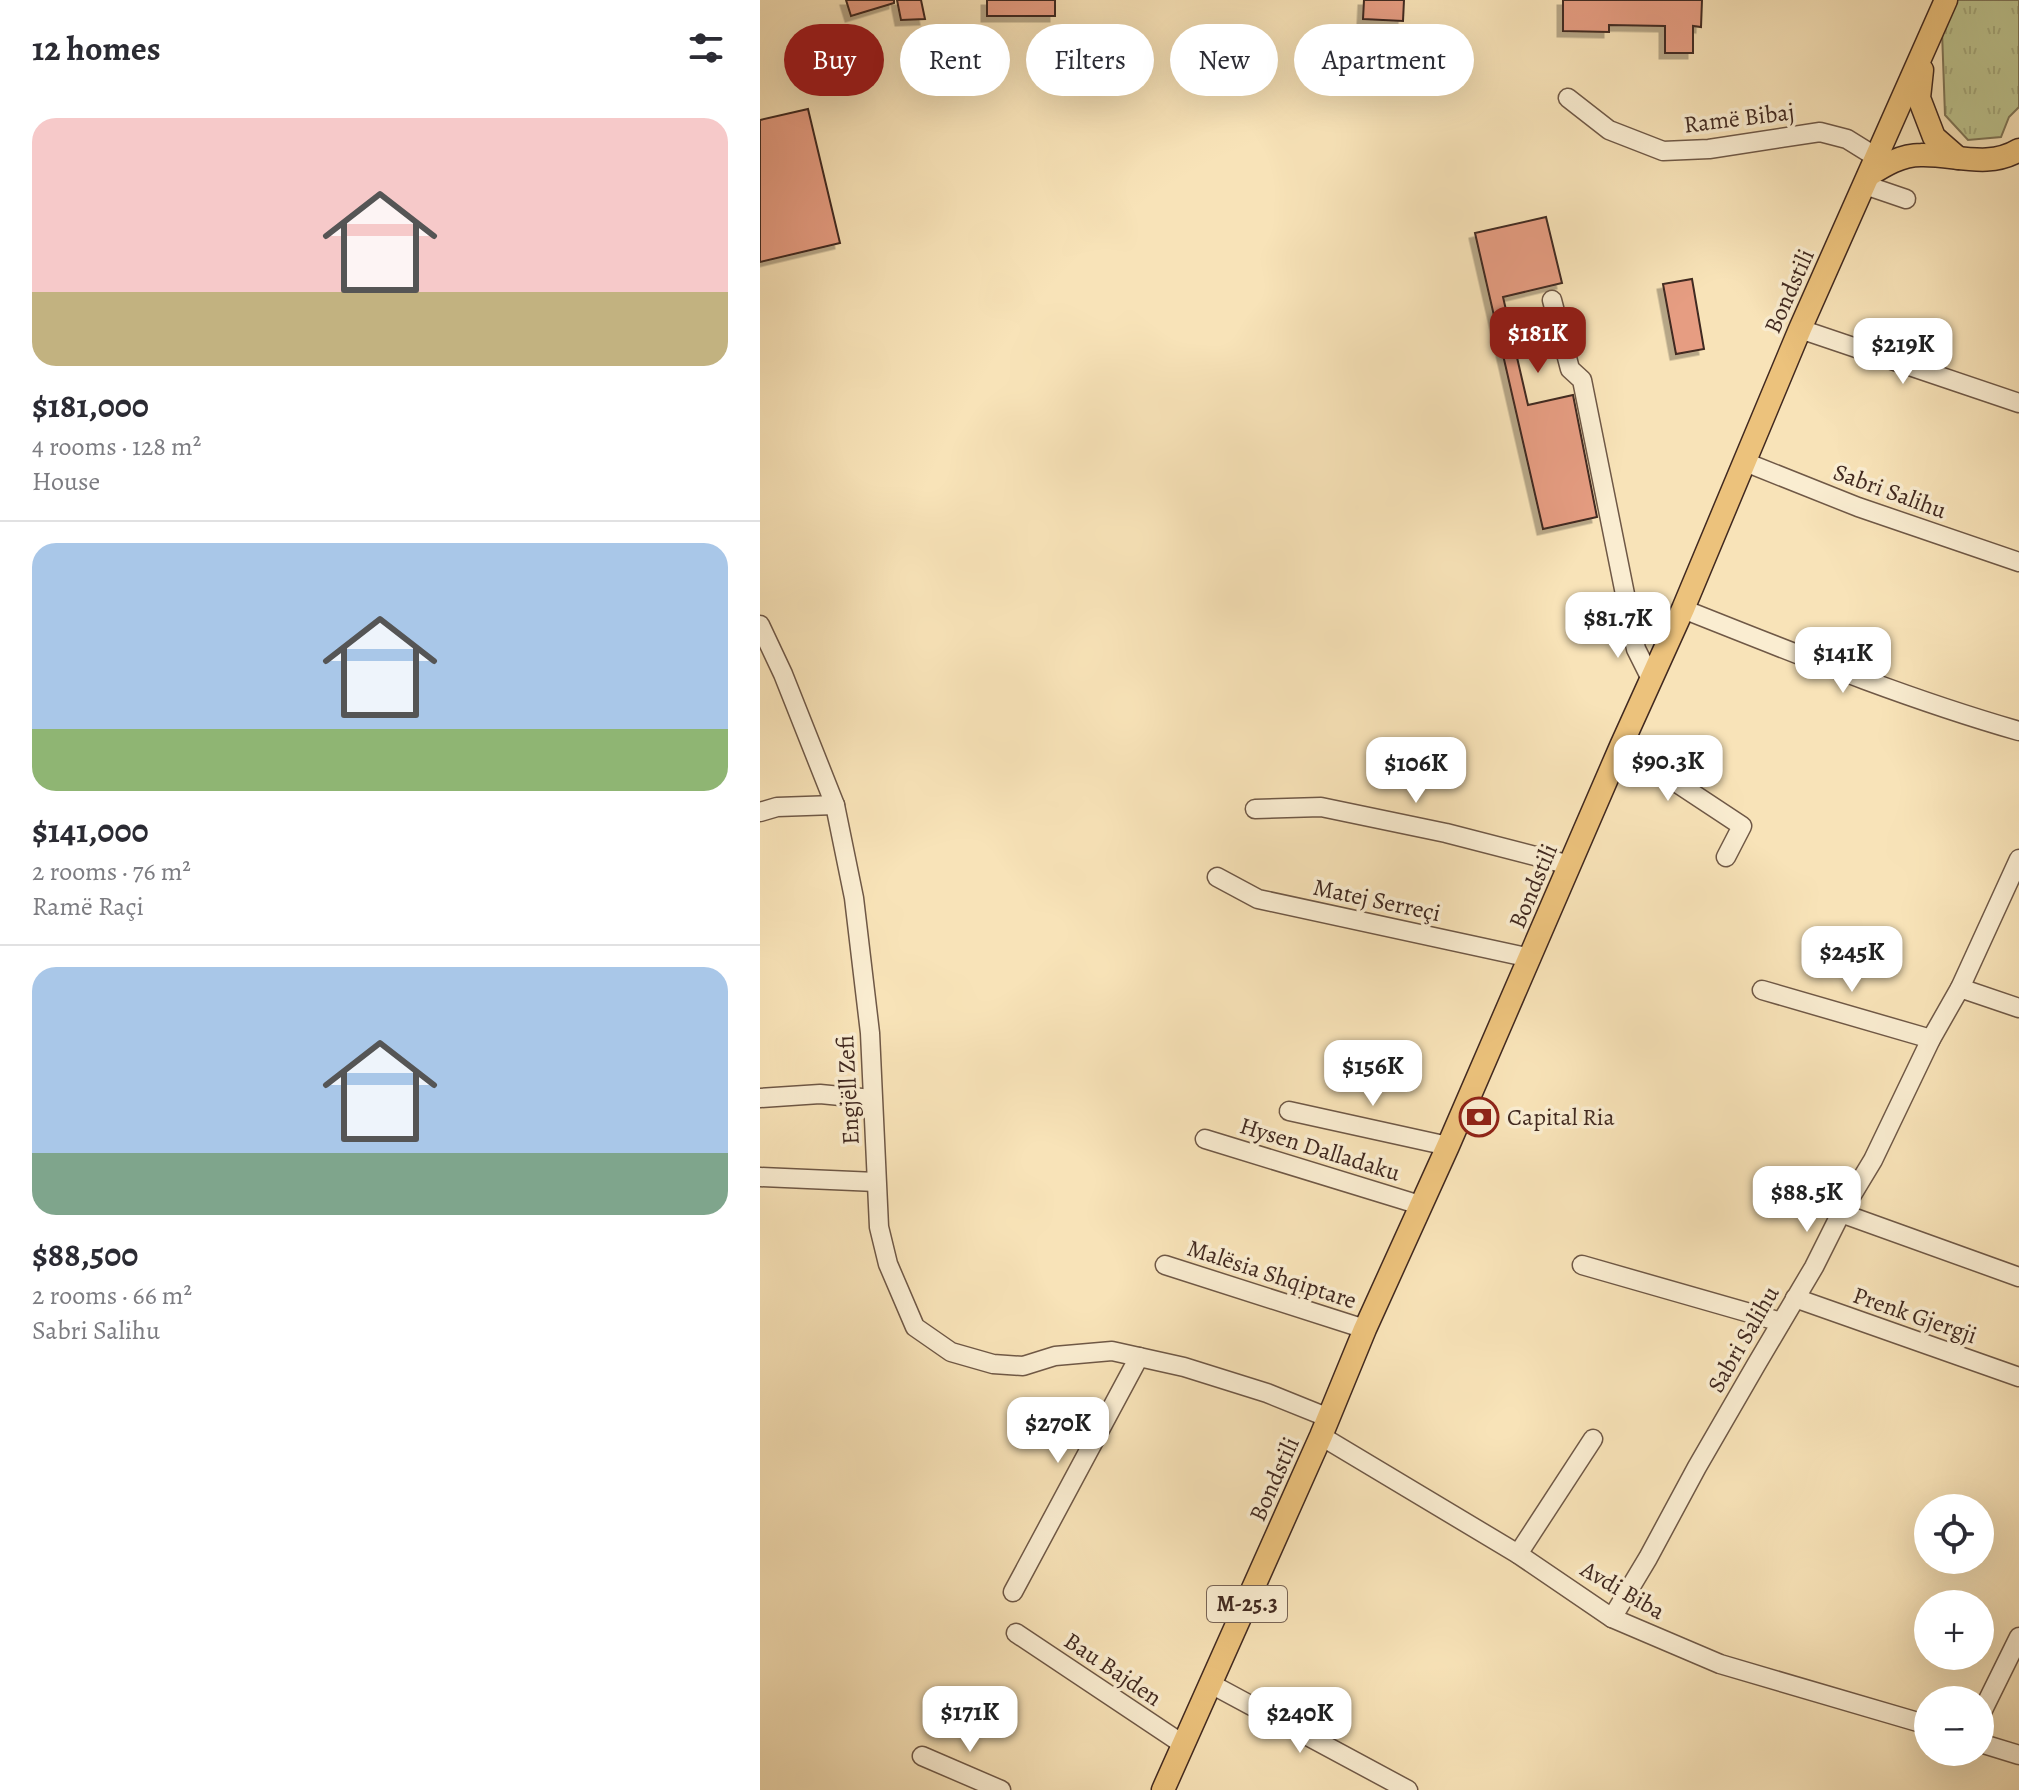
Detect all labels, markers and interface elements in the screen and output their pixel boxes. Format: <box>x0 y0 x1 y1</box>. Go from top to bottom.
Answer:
chip: Buy <box>784 24 884 96</box>
chip: Rent <box>900 24 1010 96</box>
chip: Filters <box>1026 24 1154 96</box>
chip: New <box>1170 24 1278 96</box>
chip: Apartment <box>1294 24 1474 96</box>
text: 12 homes <box>32 25 161 72</box>
icon: filters <box>684 26 728 70</box>
street label: Ramë Bibaj <box>1682 95 1796 141</box>
icon: home <box>308 170 452 314</box>
street label: Bondstili <box>1756 244 1822 338</box>
pin: $181K <box>1482 307 1594 375</box>
text: $181K <box>1508 315 1568 350</box>
pin: $219K <box>1847 318 1959 386</box>
text: $219K <box>1871 326 1935 361</box>
text: $181,000 <box>32 382 149 429</box>
text: 4 rooms · 128 m² <box>32 429 201 464</box>
street label: Sabri Salihu <box>1829 456 1951 526</box>
text: House <box>32 464 100 499</box>
pin: $81.7K <box>1553 592 1683 660</box>
icon: home <box>308 595 452 739</box>
text: $81.7K <box>1583 600 1653 635</box>
pin: $141K <box>1787 627 1899 695</box>
text: $141K <box>1813 635 1873 670</box>
pin: $90.3K <box>1603 735 1733 803</box>
pin: $106K <box>1360 737 1472 805</box>
text: $90.3K <box>1632 743 1704 778</box>
text: $106K <box>1384 745 1448 780</box>
text: $141,000 <box>32 807 149 854</box>
street label: Bondstili <box>1501 839 1565 933</box>
text: 2 rooms · 76 m² <box>32 854 191 889</box>
street label: Matej Serreçi <box>1310 871 1444 929</box>
text: Ramë Raçi <box>32 889 144 924</box>
pin: $245K <box>1796 926 1908 994</box>
text: $245K <box>1819 934 1885 969</box>
icon: home <box>308 1019 452 1163</box>
street label: Engjëll Zefi <box>829 1034 867 1146</box>
pin: $156K <box>1317 1040 1429 1108</box>
text: $156K <box>1342 1048 1404 1083</box>
bank icon: Capital Ria <box>1458 1096 1500 1138</box>
place label: Capital Ria <box>1507 1101 1616 1133</box>
street label: Hysen Dalladaku <box>1236 1109 1404 1189</box>
pin: $88.5K <box>1742 1166 1872 1234</box>
text: $88.5K <box>1771 1174 1843 1209</box>
text: $88,500 <box>32 1231 138 1278</box>
street label: Malësia Shqiptare <box>1183 1232 1361 1316</box>
text: 2 rooms · 66 m² <box>32 1278 192 1313</box>
street label: Prenk Gjergji <box>1849 1279 1981 1351</box>
street label: Sabri Salihu <box>1700 1280 1786 1398</box>
text: Sabri Salihu <box>32 1313 160 1348</box>
pin: $270K <box>1002 1397 1114 1465</box>
text: $270K <box>1025 1405 1091 1440</box>
street label: Bondstili <box>1241 1432 1307 1526</box>
map controls <box>1914 1494 1994 1766</box>
button: locate <box>1914 1494 1994 1574</box>
street label: Avdi Biba <box>1574 1553 1672 1627</box>
road number: M-25.3 <box>1207 1586 1287 1622</box>
button: + <box>1914 1590 1994 1670</box>
street label: Bau Bajden <box>1058 1625 1168 1713</box>
pin: $171K <box>914 1686 1026 1754</box>
button: − <box>1914 1686 1994 1766</box>
pin: $240K <box>1244 1687 1356 1755</box>
text: $171K <box>941 1694 999 1729</box>
text: $240K <box>1266 1695 1334 1730</box>

